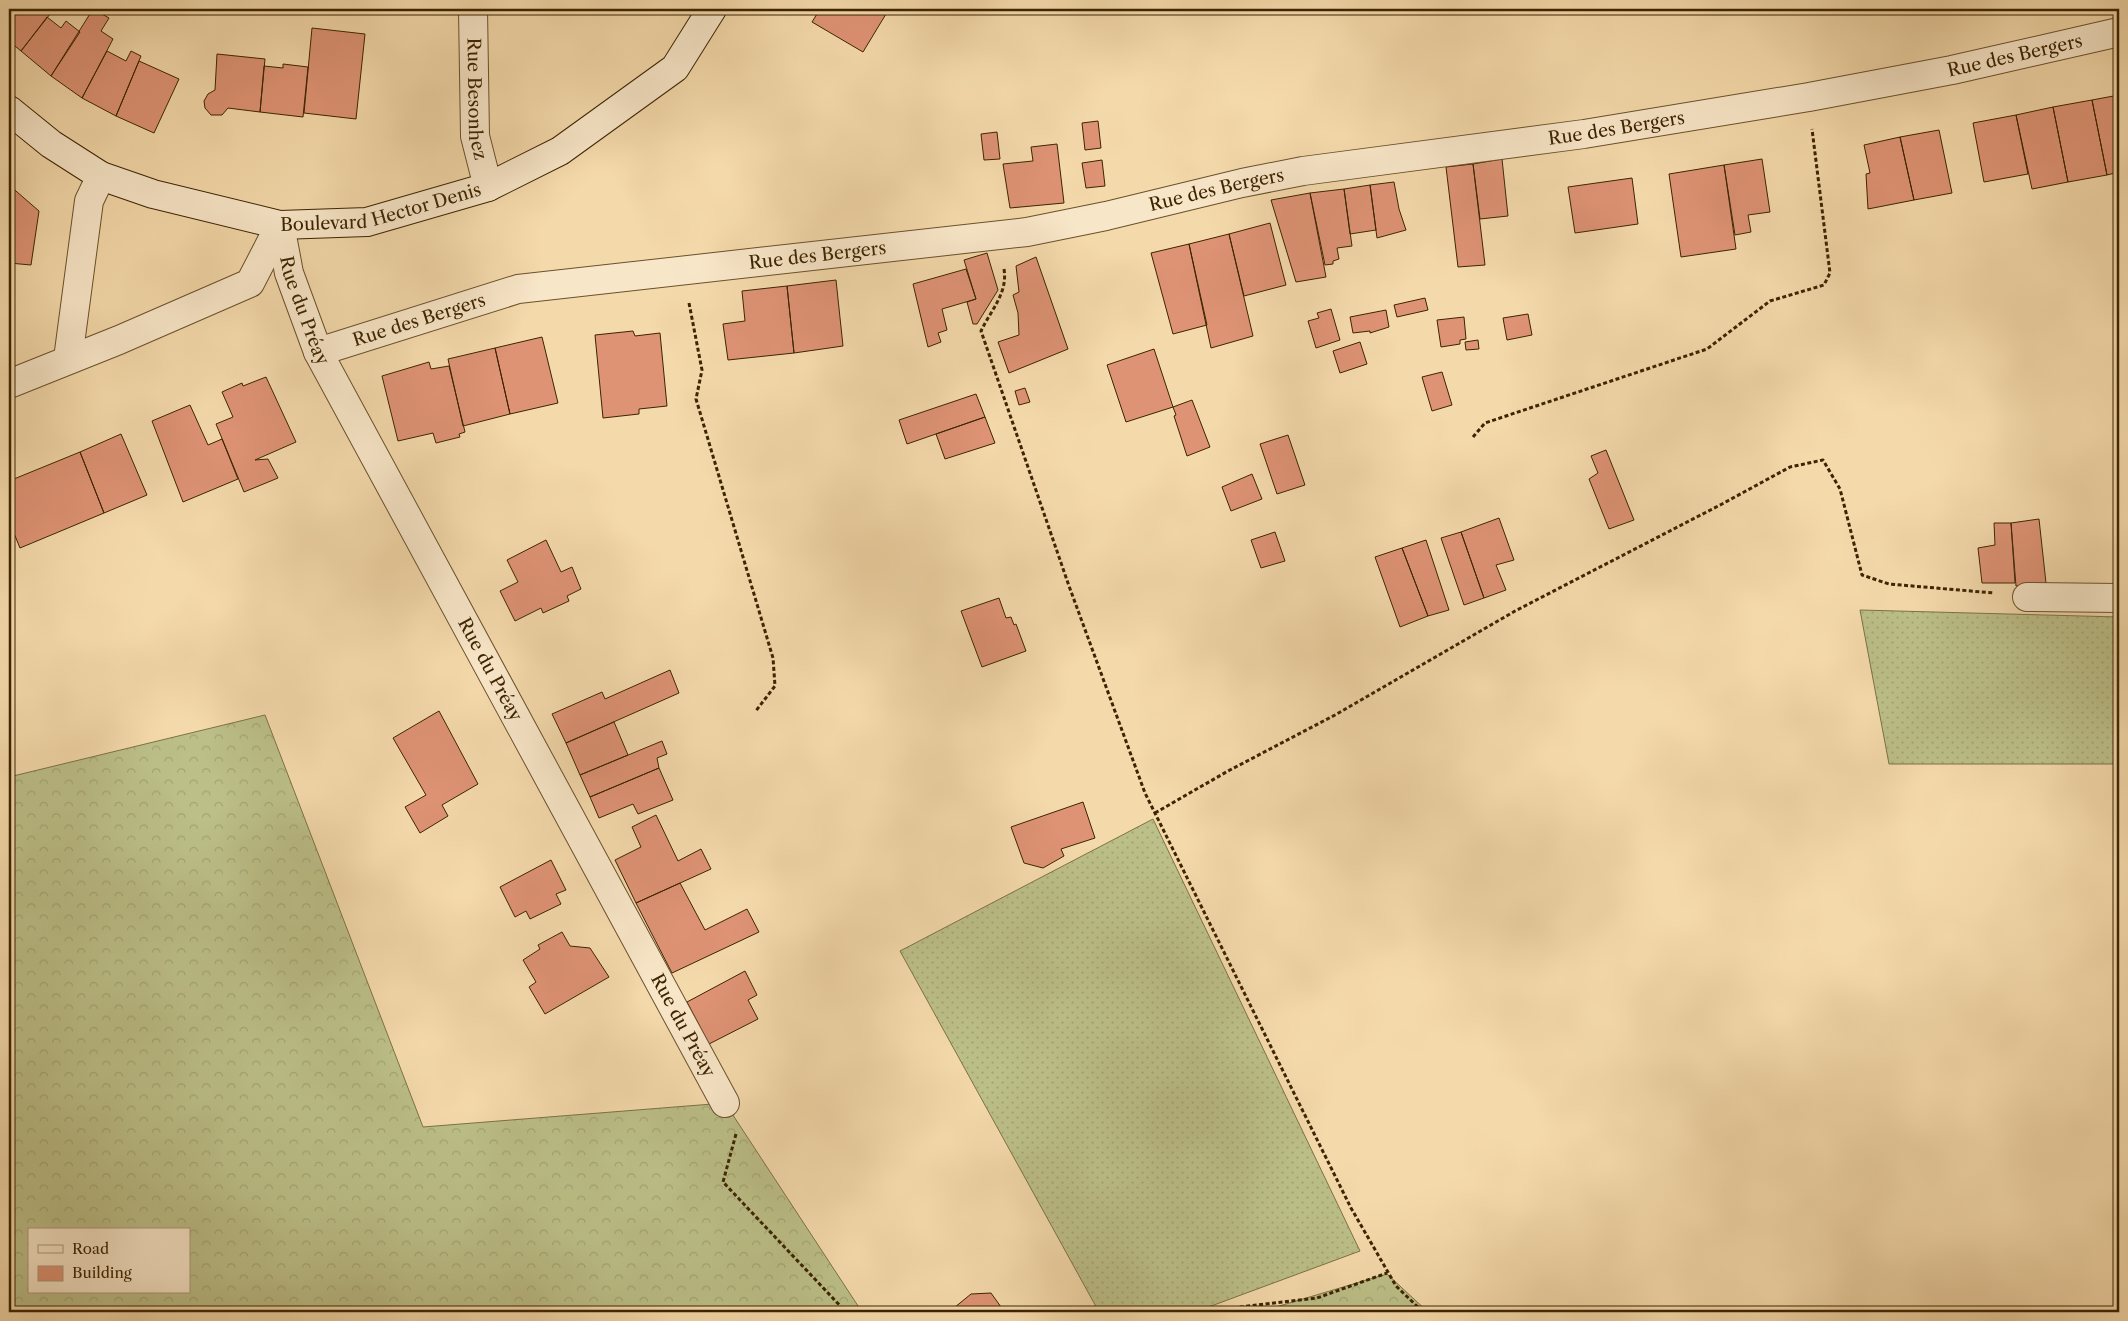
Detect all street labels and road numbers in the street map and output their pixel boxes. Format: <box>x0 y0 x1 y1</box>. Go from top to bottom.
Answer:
street label: Rue des Bergers <box>1945 30 2085 82</box>
street label: Rue Besonhez <box>462 37 492 162</box>
street label: Rue des Bergers <box>1547 107 1686 150</box>
street label: Rue des Bergers <box>1147 164 1286 216</box>
street label: Boulevard Hector Denis <box>280 179 484 236</box>
street label: Rue des Bergers <box>748 237 887 274</box>
street label: Rue du Préay <box>275 254 334 370</box>
street label: Rue des Bergers <box>350 289 488 351</box>
street label: Rue du Préay <box>453 614 527 726</box>
street label: Rue du Préay <box>646 970 720 1082</box>

